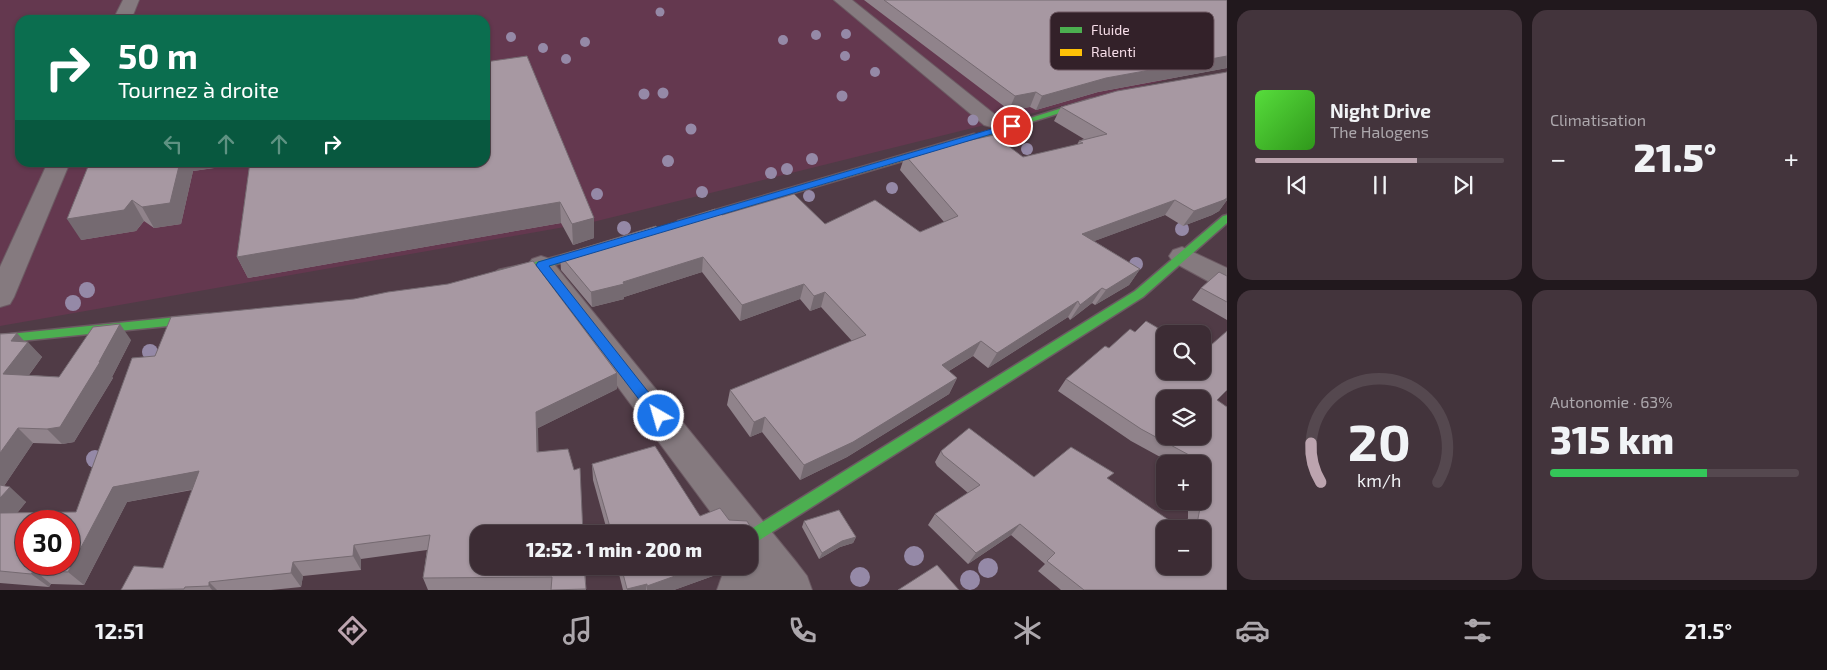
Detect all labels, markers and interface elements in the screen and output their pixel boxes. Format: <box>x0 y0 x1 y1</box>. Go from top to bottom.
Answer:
legend <box>1050 12 1214 70</box>
text: Fluide <box>1091 21 1130 38</box>
text: 50 m <box>118 34 198 76</box>
icon: right <box>35 35 100 100</box>
text: Ralenti <box>1091 43 1136 60</box>
text: Tournez à droite <box>118 76 279 102</box>
text: Night Drive <box>1330 99 1431 122</box>
pin <box>991 105 1033 147</box>
text: Climatisation <box>1550 110 1646 129</box>
icon: arrive <box>998 112 1026 140</box>
text: The Halogens <box>1330 122 1429 141</box>
icon: left <box>159 130 187 158</box>
icon: ahead <box>212 130 240 158</box>
icon: ahead <box>265 130 293 158</box>
icon: right <box>318 130 346 158</box>
text: 21.5° <box>1633 134 1717 180</box>
text: − <box>1550 141 1566 175</box>
text: + <box>1784 141 1799 175</box>
icon: previous <box>1283 171 1311 199</box>
icon: pause <box>1366 171 1394 199</box>
icon: next <box>1449 171 1477 199</box>
map controls <box>1156 325 1211 575</box>
button: search <box>1156 325 1211 380</box>
position arrow <box>632 389 684 441</box>
button: layers <box>1156 390 1211 445</box>
text: Autonomie · 63% <box>1550 392 1672 411</box>
text: 20 <box>1348 409 1411 471</box>
text: 315 km <box>1550 416 1674 462</box>
button: + <box>1156 455 1211 510</box>
text: km/h <box>1357 469 1402 491</box>
speed limit sign: 30 <box>15 510 80 575</box>
button: − <box>1156 520 1211 575</box>
text: 12:52 · 1 min · 200 m <box>526 538 702 561</box>
icon: directions <box>335 613 370 648</box>
icon: music <box>560 613 595 648</box>
icon: phone <box>785 613 820 648</box>
icon: climate <box>1010 613 1045 648</box>
icon: car <box>1235 613 1270 648</box>
icon: filters <box>1460 613 1495 648</box>
text: 12:51 <box>95 617 145 643</box>
text: 21.5° <box>1685 617 1732 643</box>

